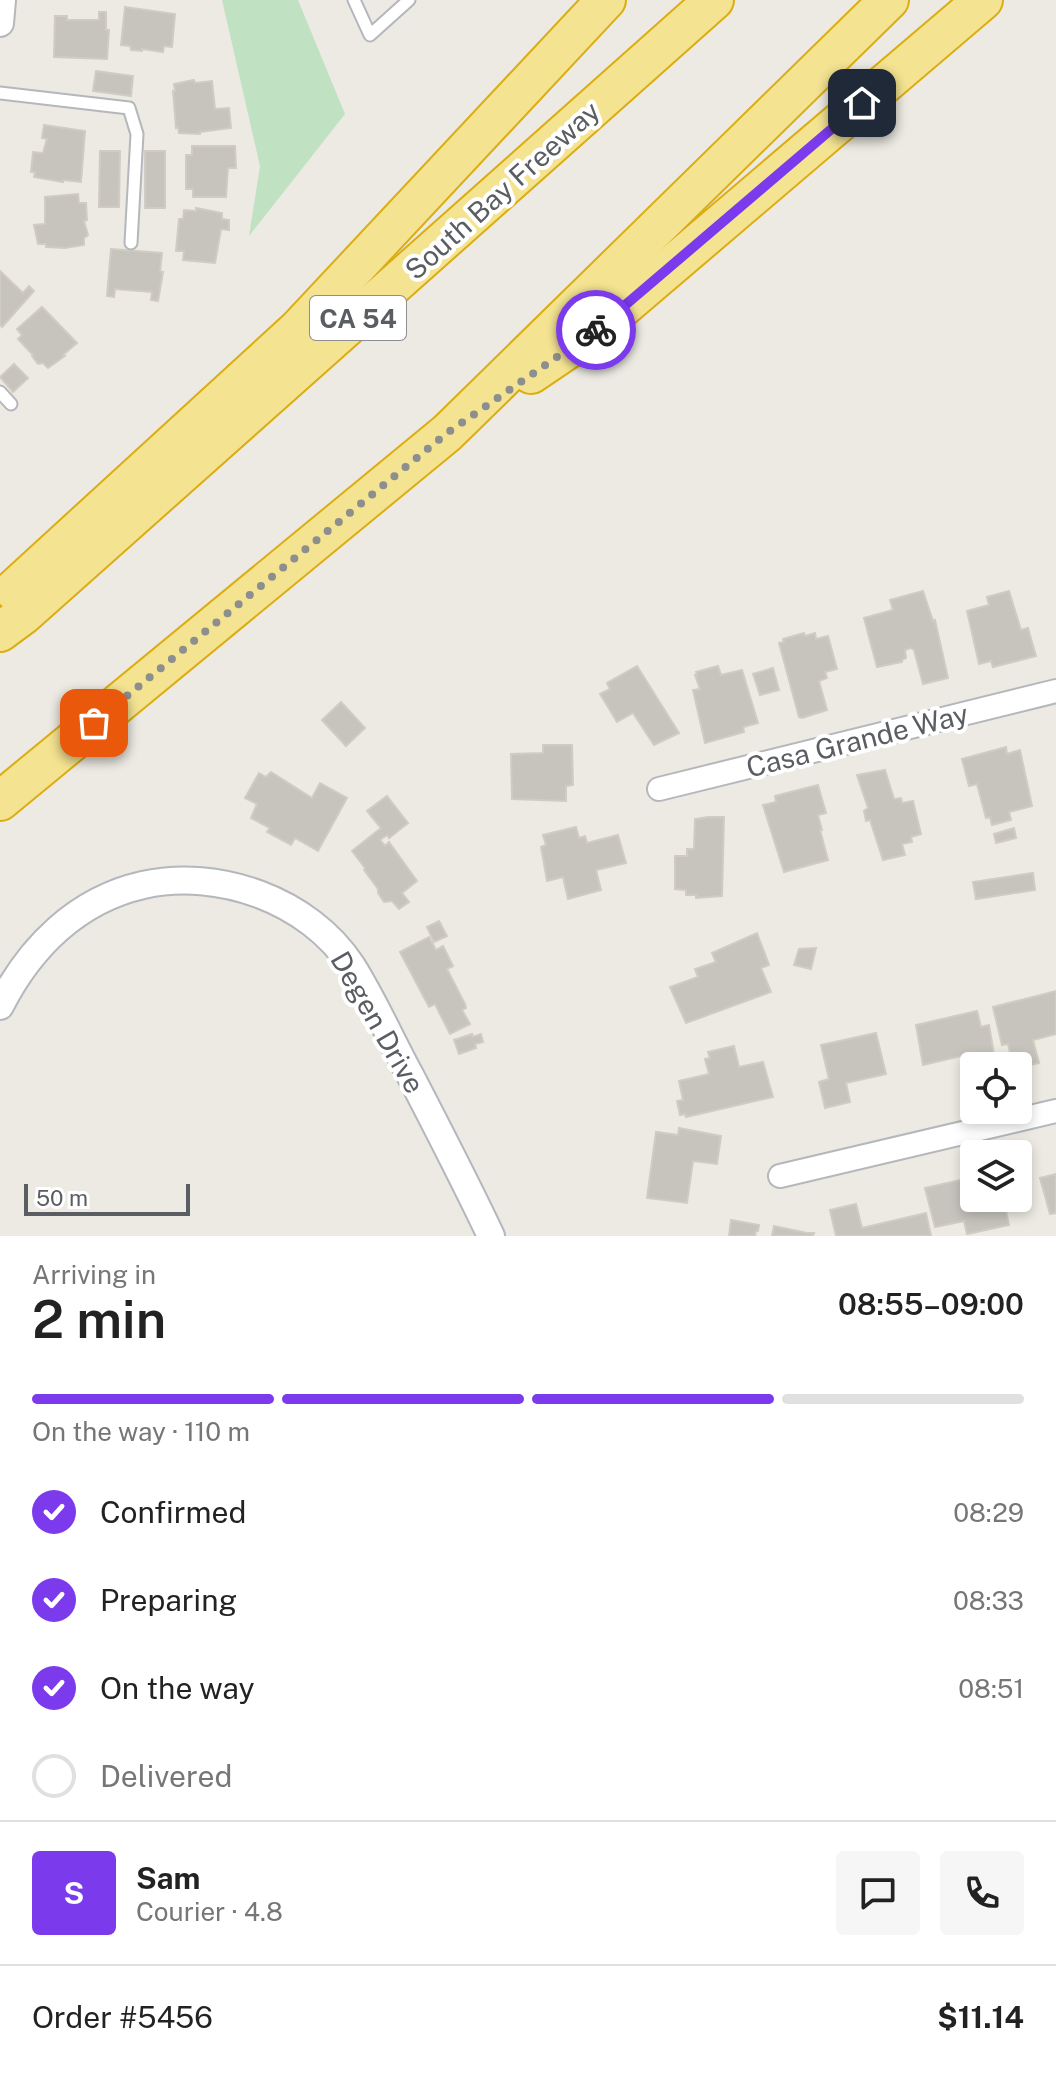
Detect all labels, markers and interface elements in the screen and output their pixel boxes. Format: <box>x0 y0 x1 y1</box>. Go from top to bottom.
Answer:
pin <box>828 69 896 137</box>
icon: home <box>840 81 884 125</box>
street label: South Bay Freeway <box>398 94 606 286</box>
courier <box>556 290 636 370</box>
road number: CA 54 <box>310 296 406 340</box>
icon: bike <box>574 308 618 352</box>
pin <box>60 689 128 757</box>
street label: Casa Grande Way <box>743 696 971 784</box>
icon: bag <box>72 701 116 745</box>
street label: Degen Drive <box>324 945 432 1099</box>
map controls <box>960 1052 1032 1212</box>
button: locate <box>960 1052 1032 1124</box>
button: layers <box>960 1140 1032 1212</box>
scale bar <box>24 1180 190 1216</box>
text: 50 m <box>36 1185 88 1211</box>
text: Arriving in <box>32 1259 156 1290</box>
text: 08:55–09:00 <box>838 1286 1024 1322</box>
text: 2 min <box>32 1289 166 1350</box>
text: On the way · 110 m <box>32 1416 250 1447</box>
icon: check <box>32 1490 76 1534</box>
text: Confirmed <box>100 1494 246 1530</box>
text: 08:29 <box>953 1497 1024 1528</box>
icon: check <box>32 1578 76 1622</box>
text: Preparing <box>100 1582 237 1618</box>
text: 08:33 <box>953 1585 1024 1616</box>
icon: check <box>32 1666 76 1710</box>
text: On the way <box>100 1670 254 1706</box>
text: 08:51 <box>958 1673 1024 1704</box>
text: Delivered <box>100 1758 232 1794</box>
button: chat <box>836 1851 920 1935</box>
button: phone <box>940 1851 1024 1935</box>
text: Sam <box>136 1860 200 1896</box>
text: S <box>64 1875 84 1911</box>
text: Courier · 4.8 <box>136 1896 283 1927</box>
text: Order #5456 <box>32 1999 213 2035</box>
text: $11.14 <box>937 1999 1024 2035</box>

